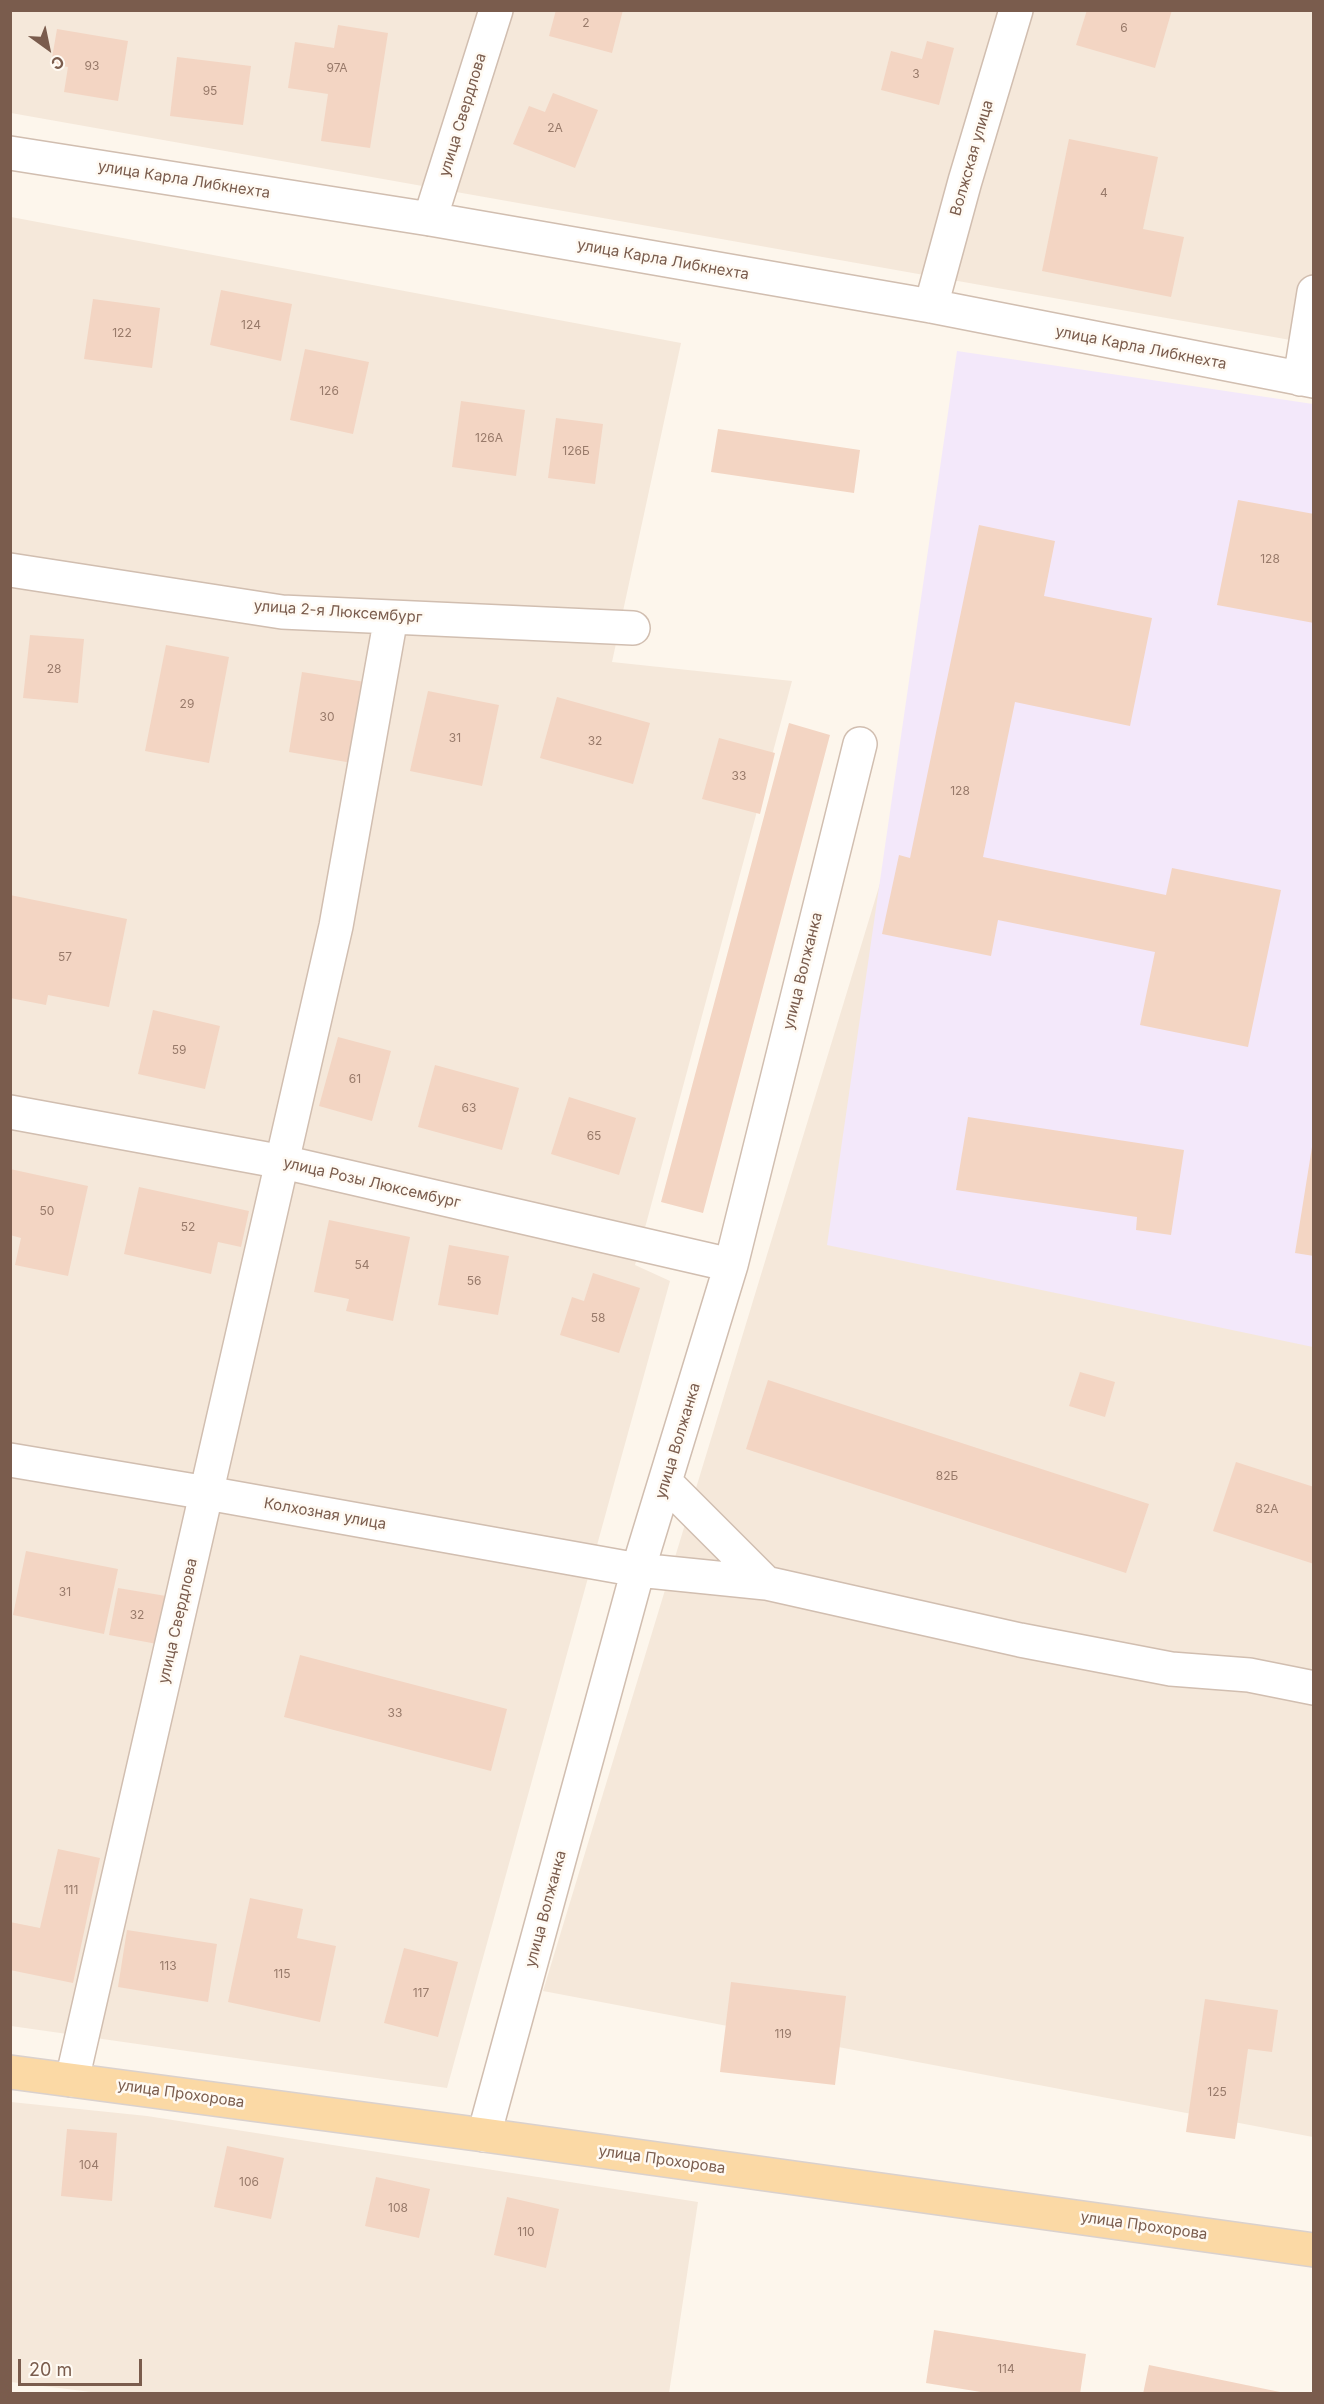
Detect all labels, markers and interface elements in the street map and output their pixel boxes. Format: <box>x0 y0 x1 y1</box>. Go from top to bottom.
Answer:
house number: 2 <box>582 16 590 30</box>
north arrow <box>18 18 78 78</box>
house number: 6 <box>1120 21 1128 35</box>
text: С <box>47 51 68 75</box>
street label: улица Свердлова <box>436 51 490 179</box>
house number: 93 <box>85 59 99 73</box>
house number: 97А <box>327 61 347 75</box>
house number: 3 <box>912 67 920 81</box>
house number: 95 <box>203 84 217 98</box>
street label: Волжская улица <box>947 98 997 218</box>
house number: 2А <box>547 121 563 135</box>
street label: улица Карла Либкнехта <box>97 157 271 203</box>
house number: 4 <box>1100 186 1108 200</box>
street label: улица Карла Либкнехта <box>576 236 750 284</box>
house number: 124 <box>241 318 261 332</box>
street label: улица Карла Либкнехта <box>1054 323 1228 373</box>
house number: 122 <box>112 326 132 340</box>
house number: 126 <box>319 384 339 398</box>
house number: 126А <box>475 431 503 445</box>
house number: 126Б <box>562 444 590 458</box>
house number: 128 <box>1260 552 1280 566</box>
street label: улица 2-я Люксембург <box>253 597 423 627</box>
house number: 28 <box>47 662 61 676</box>
house number: 29 <box>180 697 194 711</box>
house number: 30 <box>320 710 334 724</box>
house number: 31 <box>449 731 461 745</box>
house number: 32 <box>588 734 602 748</box>
house number: 33 <box>732 769 746 783</box>
house number: 128 <box>950 784 970 798</box>
street label: улица Волжанка <box>780 910 826 1032</box>
house number: 57 <box>58 950 72 964</box>
house number: 59 <box>172 1043 186 1057</box>
house number: 61 <box>349 1072 361 1086</box>
house number: 63 <box>462 1101 476 1115</box>
house number: 65 <box>587 1129 601 1143</box>
street label: улица Розы Люксембург <box>282 1154 462 1212</box>
house number: 50 <box>40 1204 54 1218</box>
house number: 52 <box>181 1220 195 1234</box>
house number: 54 <box>354 1258 370 1272</box>
house number: 56 <box>467 1274 481 1288</box>
house number: 58 <box>591 1311 605 1325</box>
street label: улица Волжанка <box>652 1381 704 1501</box>
house number: 82Б <box>936 1469 958 1483</box>
street label: Колхозная улица <box>262 1494 388 1534</box>
house number: 82А <box>1255 1502 1279 1516</box>
street label: улица Свердлова <box>155 1557 201 1685</box>
house number: 31 <box>59 1585 71 1599</box>
house number: 32 <box>130 1608 144 1622</box>
house number: 33 <box>388 1706 402 1720</box>
street label: улица Волжанка <box>522 1849 570 1969</box>
house number: 111 <box>64 1883 78 1897</box>
house number: 113 <box>159 1959 177 1973</box>
house number: 115 <box>273 1967 291 1981</box>
house number: 117 <box>413 1986 429 2000</box>
house number: 119 <box>774 2027 792 2041</box>
street label: улица Прохорова <box>116 2076 246 2112</box>
house number: 125 <box>1207 2085 1227 2099</box>
street label: улица Прохорова <box>597 2142 727 2178</box>
house number: 104 <box>79 2158 99 2172</box>
house number: 106 <box>239 2175 259 2189</box>
house number: 108 <box>388 2201 408 2215</box>
street label: улица Прохорова <box>1079 2208 1209 2244</box>
house number: 110 <box>517 2225 535 2239</box>
scale bar <box>21 2347 146 2385</box>
text: 20 m <box>29 2359 72 2380</box>
house number: 114 <box>997 2362 1015 2376</box>

